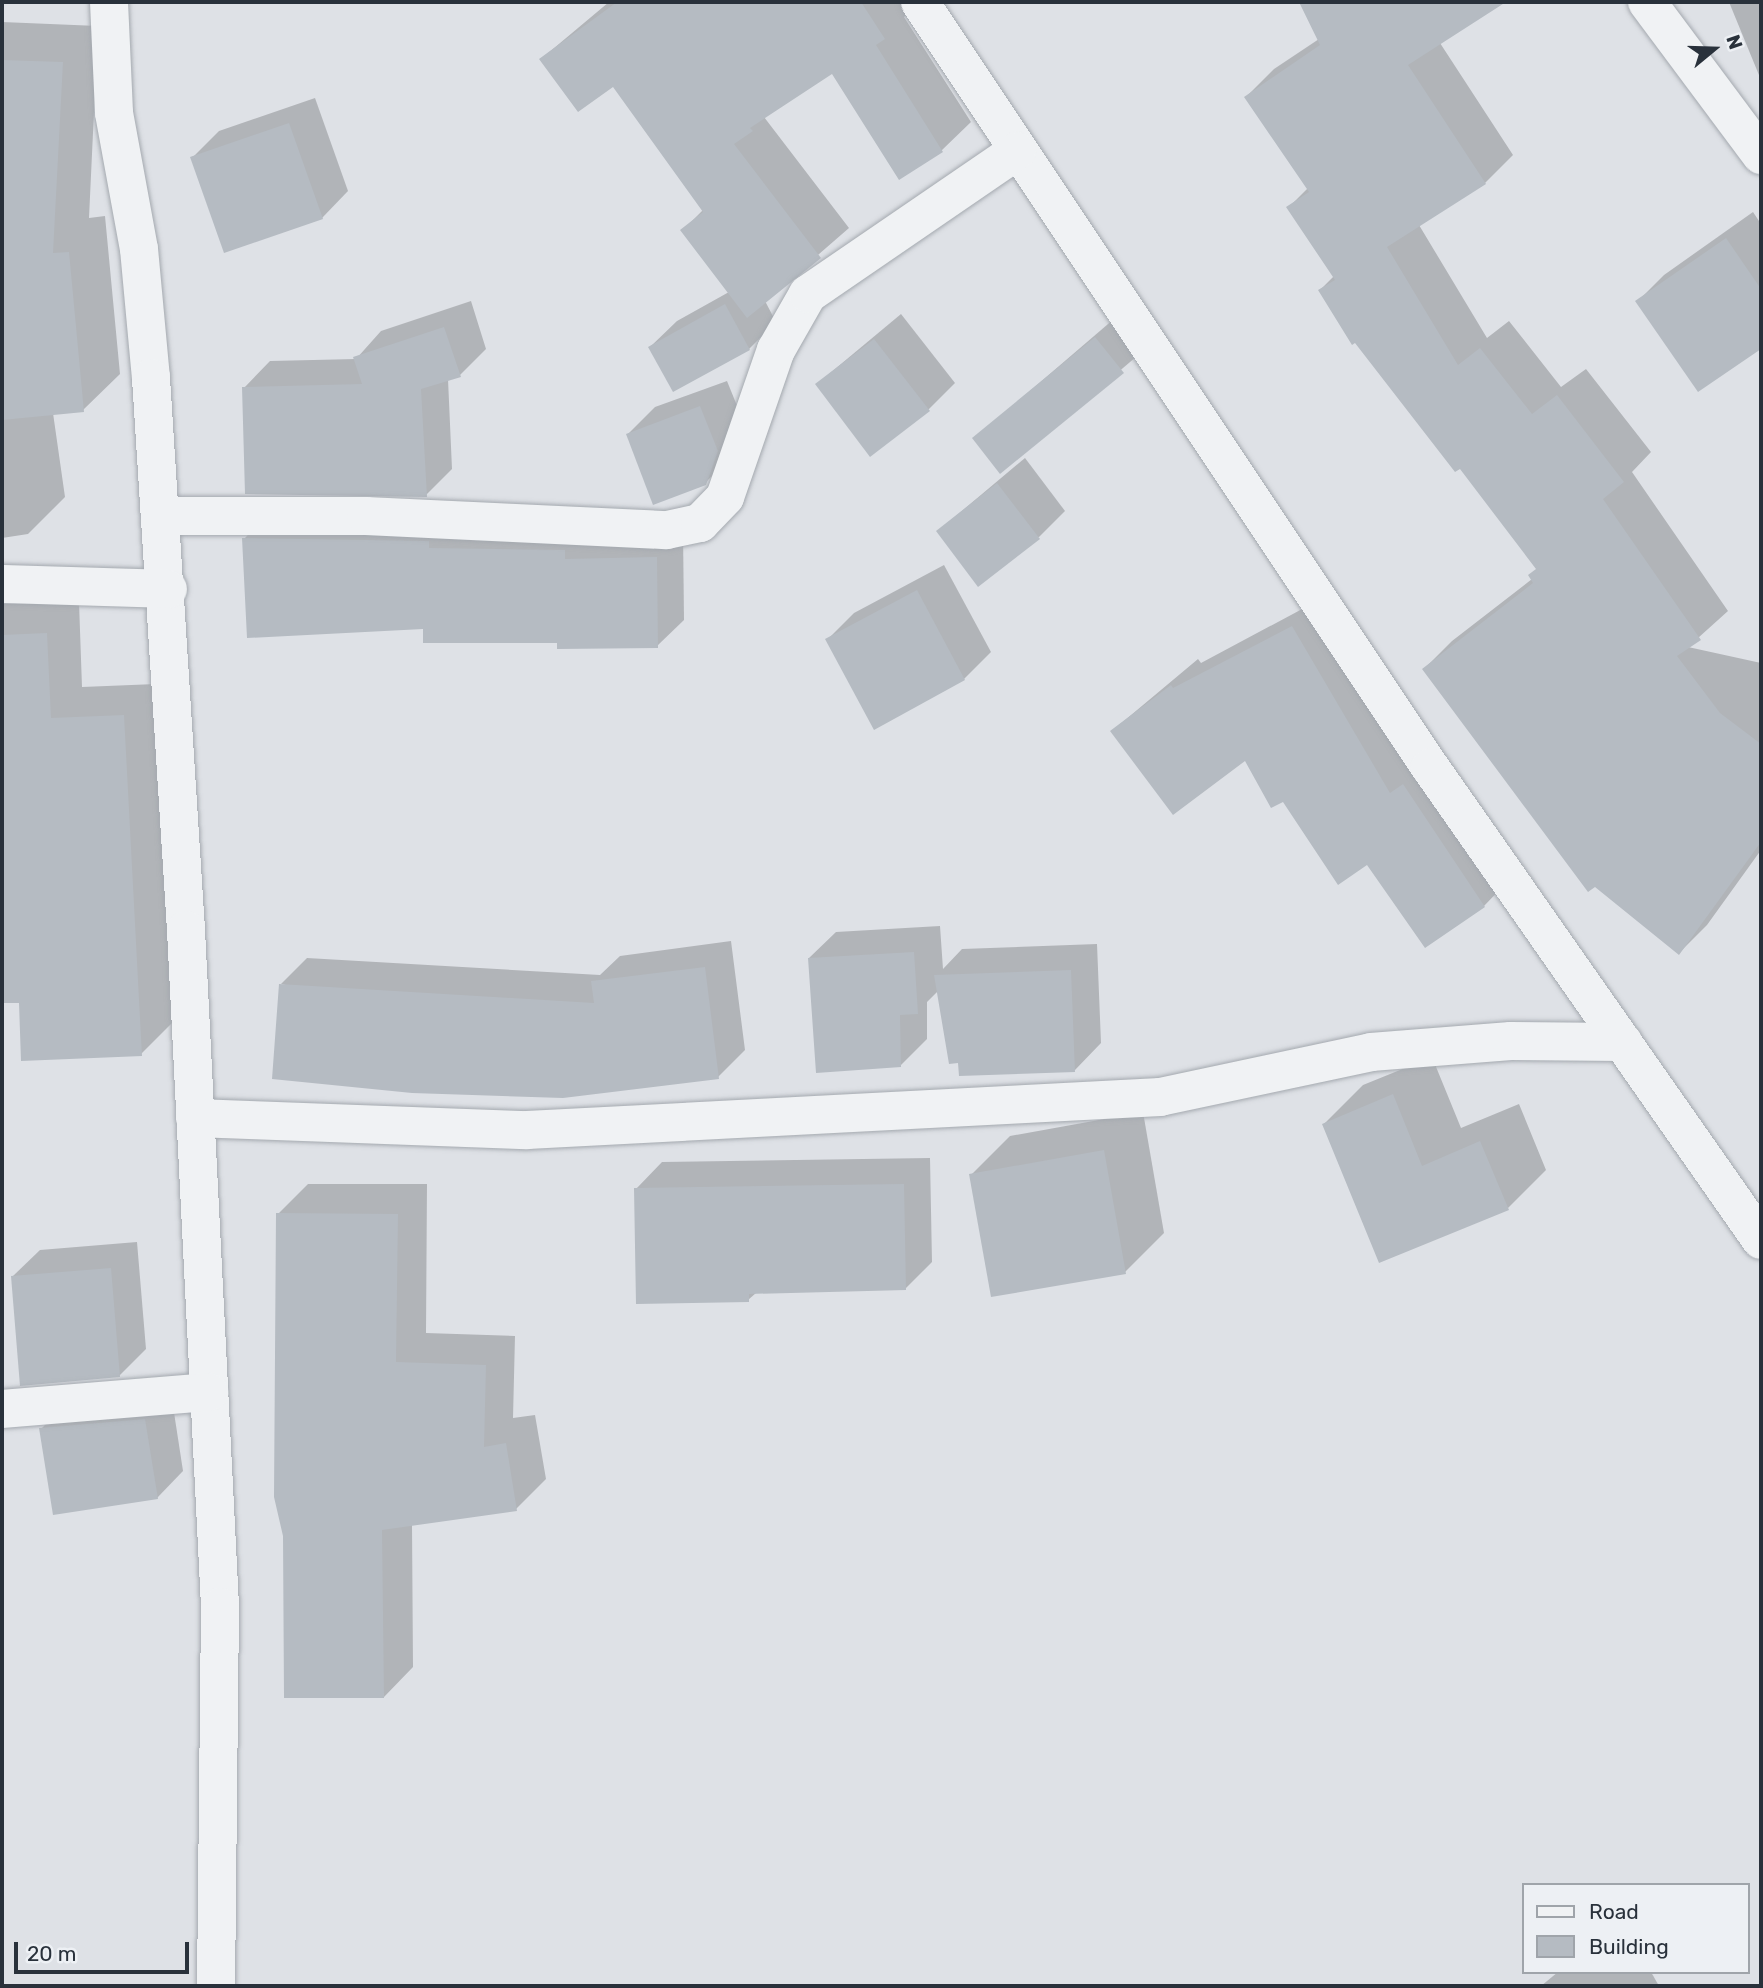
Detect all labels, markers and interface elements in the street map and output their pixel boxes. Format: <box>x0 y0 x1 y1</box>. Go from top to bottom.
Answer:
north arrow <box>1679 14 1749 84</box>
text: N <box>1721 32 1747 52</box>
legend <box>1522 1883 1749 1974</box>
text: Road <box>1589 1899 1639 1924</box>
scale bar <box>18 1928 192 1972</box>
text: Building <box>1589 1934 1669 1959</box>
text: 20 m <box>27 1941 76 1966</box>

